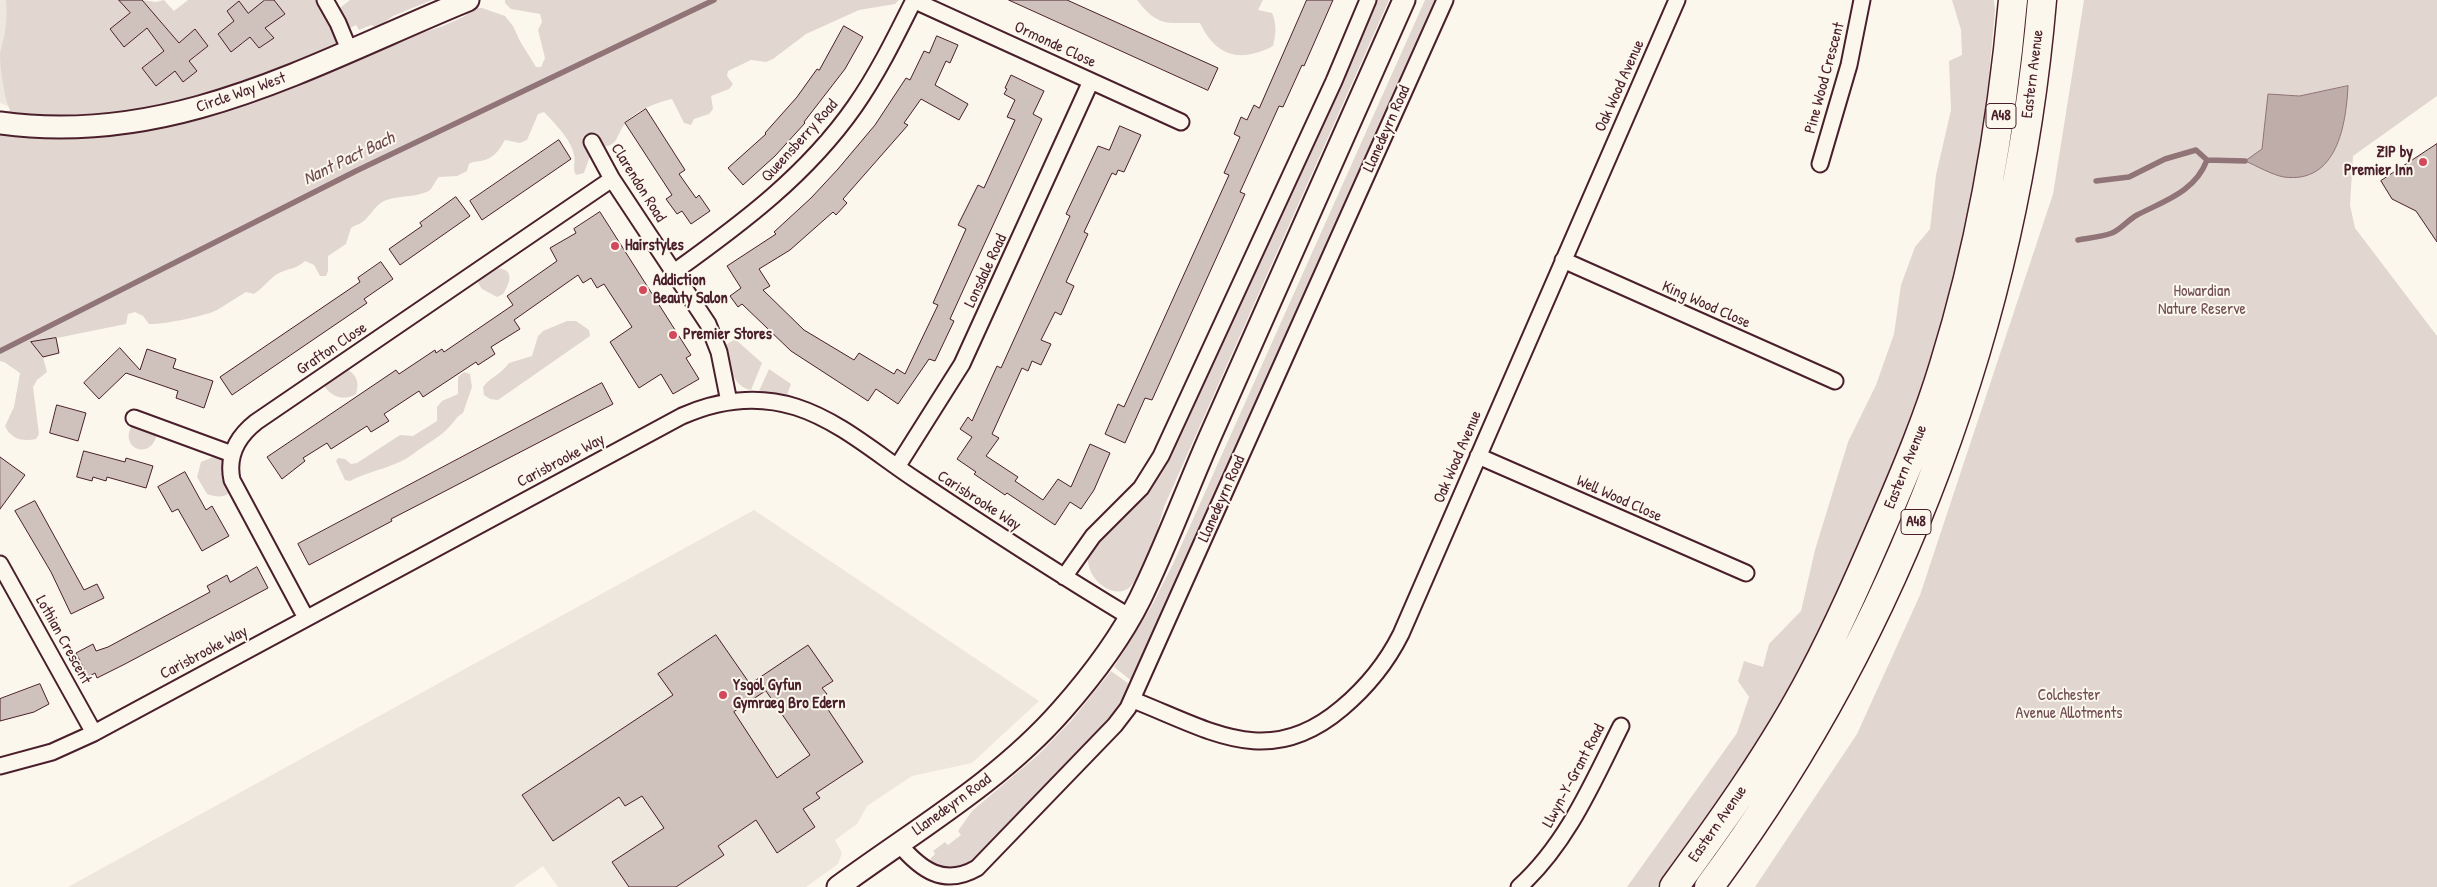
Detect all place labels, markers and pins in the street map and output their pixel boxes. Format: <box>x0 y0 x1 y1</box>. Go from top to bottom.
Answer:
place label: ZIP by Premier Inn <box>2344 143 2413 181</box>
marker: ZIP by Premier Inn <box>2417 156 2429 168</box>
place label: Hairstyles <box>625 236 684 256</box>
marker: Hairstyles <box>609 240 621 252</box>
place label: Addiction Beauty Salon <box>653 271 728 309</box>
marker: Addiction Beauty Salon <box>637 284 649 296</box>
place label: Premier Stores <box>683 325 772 345</box>
marker: Premier Stores <box>667 329 679 341</box>
place label: Ysgol Gyfun Gymraeg Bro Edern <box>733 676 845 714</box>
marker: Ysgol Gyfun Gymraeg Bro Edern <box>717 689 729 701</box>

